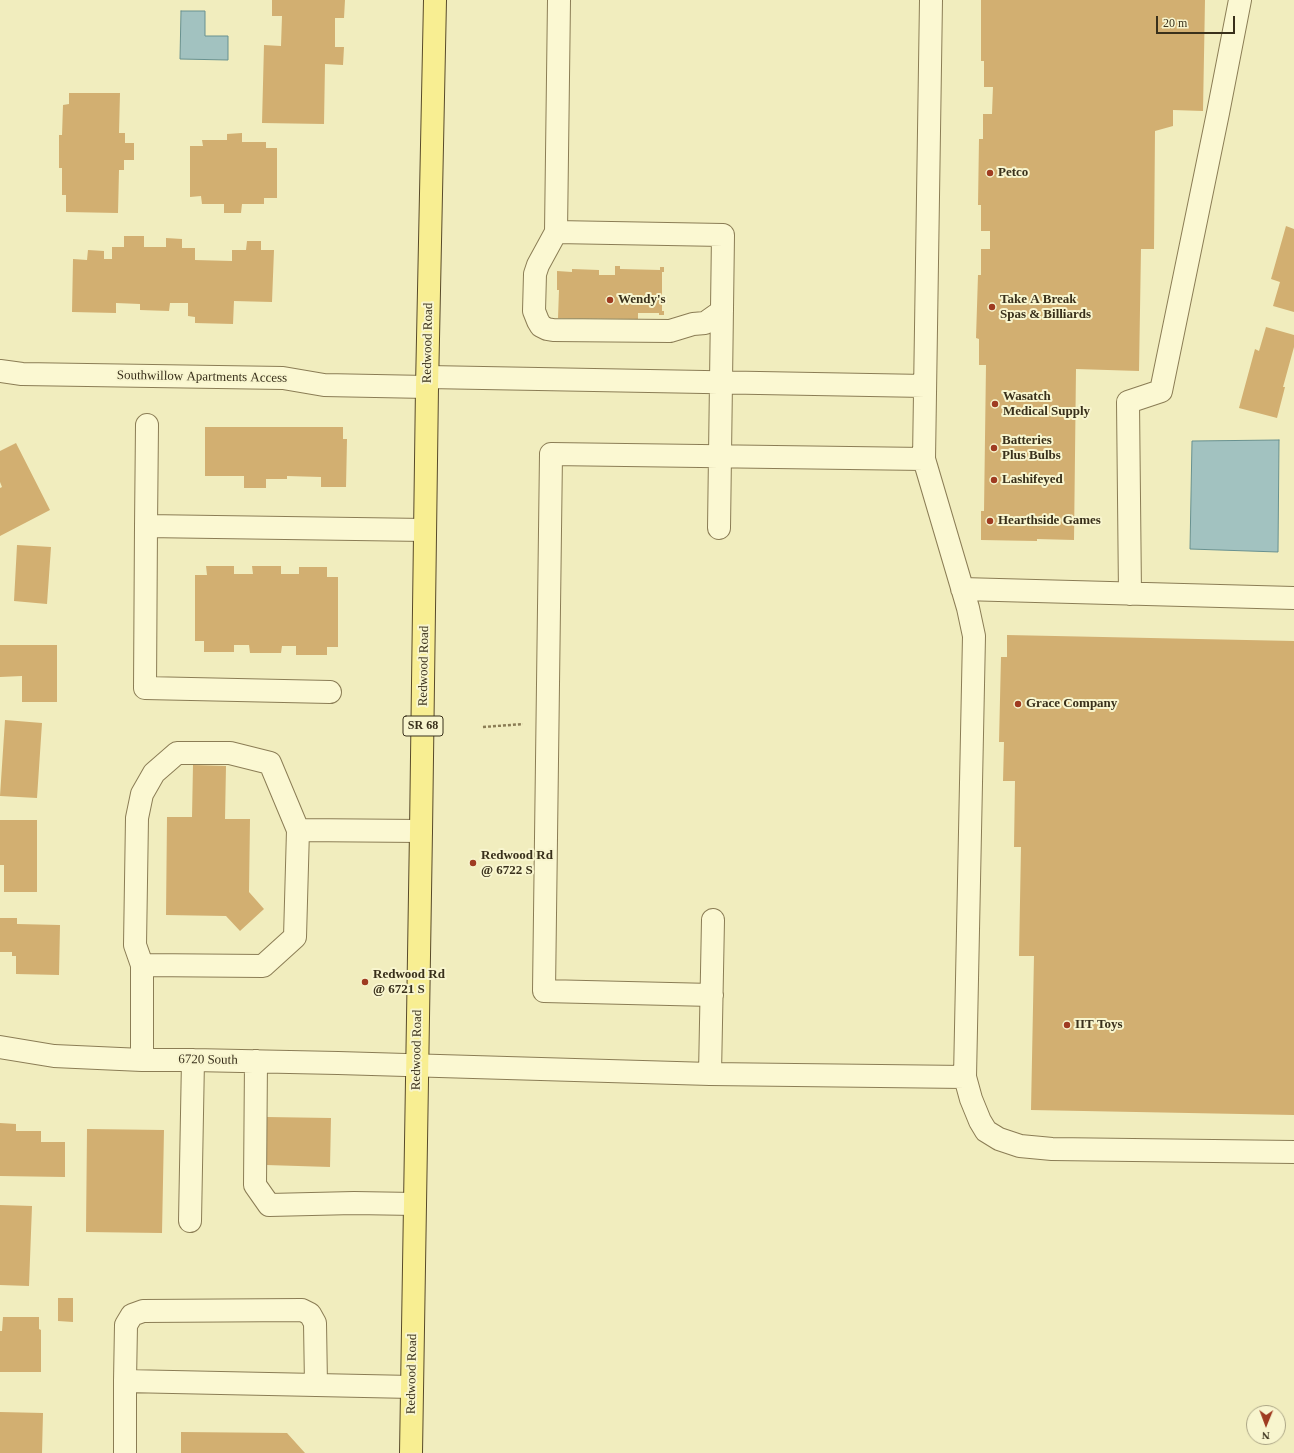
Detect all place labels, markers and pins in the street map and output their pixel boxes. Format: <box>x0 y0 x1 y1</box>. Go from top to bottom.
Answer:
place label: Petco <box>998 165 1028 181</box>
marker: Petco <box>985 168 995 178</box>
place label: Wendy's <box>618 292 666 308</box>
place label: Take A Break Spas & Billiards <box>1000 292 1091 323</box>
marker: Wendy's <box>605 295 615 305</box>
marker: Take A Break Spas & Billiards <box>987 302 997 312</box>
place label: Wasatch Medical Supply <box>1003 389 1090 420</box>
marker: Wasatch Medical Supply <box>990 399 1000 409</box>
place label: Batteries Plus Bulbs <box>1002 433 1061 464</box>
marker: Batteries Plus Bulbs <box>989 443 999 453</box>
place label: Lashifeyed <box>1002 472 1063 488</box>
marker: Lashifeyed <box>989 475 999 485</box>
place label: Hearthside Games <box>998 513 1101 529</box>
marker: Hearthside Games <box>985 516 995 526</box>
place label: Grace Company <box>1026 696 1117 712</box>
marker: Grace Company <box>1013 699 1023 709</box>
place label: Redwood Rd @ 6722 S <box>481 848 553 879</box>
marker: Redwood Rd @ 6722 S <box>468 858 478 868</box>
place label: Redwood Rd @ 6721 S <box>373 967 445 998</box>
marker: Redwood Rd @ 6721 S <box>360 977 370 987</box>
place label: IIT Toys <box>1075 1017 1123 1033</box>
marker: IIT Toys <box>1062 1020 1072 1030</box>

